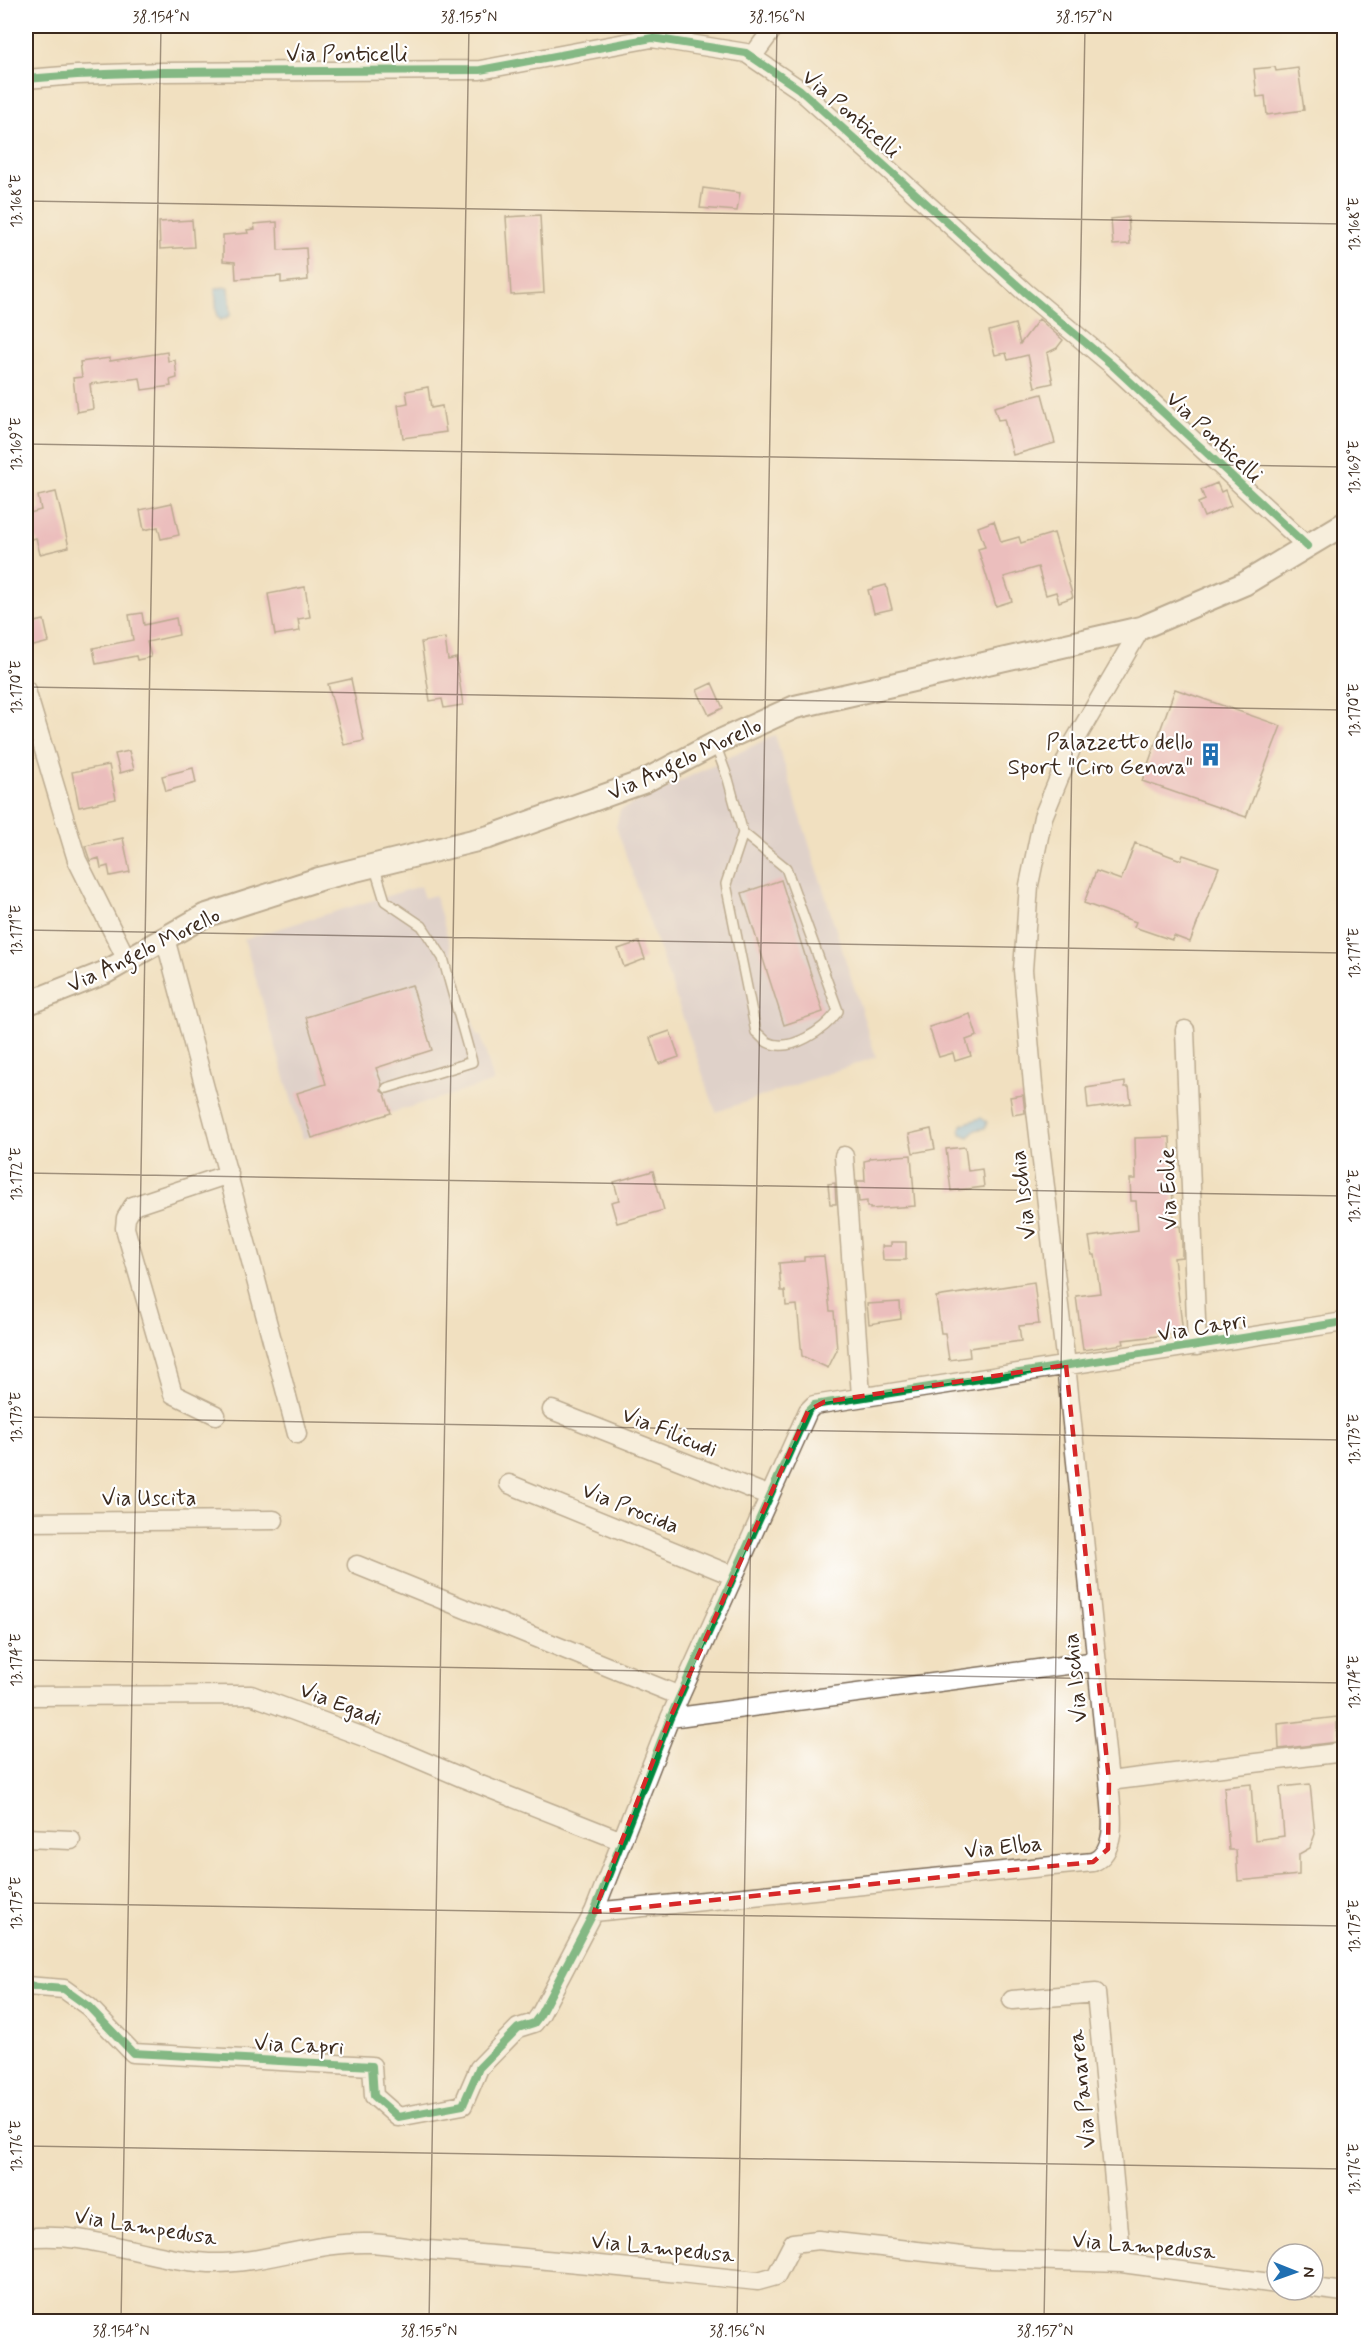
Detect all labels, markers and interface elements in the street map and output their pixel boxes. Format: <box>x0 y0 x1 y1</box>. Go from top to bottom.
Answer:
text: 38.154°N <box>132 8 190 28</box>
text: 38.155°N <box>441 8 497 28</box>
text: 38.156°N <box>749 8 805 28</box>
text: 38.157°N <box>1056 8 1112 28</box>
street label: Via Ponticelli <box>286 41 408 69</box>
street label: Via Ponticelli <box>795 64 906 165</box>
text: 13.168°E <box>7 174 27 228</box>
text: 13.168°E <box>1345 197 1365 251</box>
street label: Via Ponticelli <box>1159 386 1268 489</box>
text: 13.169°E <box>7 417 27 471</box>
text: 13.169°E <box>1345 440 1365 494</box>
text: 13.170°E <box>7 660 27 714</box>
text: 13.170°E <box>1345 683 1365 737</box>
street label: Via Angelo Morello <box>603 712 768 810</box>
place label: Palazzetto dello Sport "Ciro Genova" <box>1008 729 1193 782</box>
building icon: Palazzetto dello Sport "Ciro Genova" <box>1198 741 1224 767</box>
street label: Via Angelo Morello <box>63 902 226 1003</box>
text: 13.171°E <box>7 905 27 955</box>
text: 13.171°E <box>1345 928 1365 978</box>
text: 13.172°E <box>7 1147 27 1201</box>
street label: Via Eolie <box>1154 1147 1184 1230</box>
street label: Via Ischia <box>1005 1149 1043 1241</box>
text: 13.172°E <box>1345 1169 1365 1223</box>
street label: Via Capri <box>1156 1307 1249 1349</box>
text: 13.173°E <box>7 1391 27 1442</box>
street label: Via Filicudi <box>617 1401 721 1465</box>
text: 13.173°E <box>1345 1413 1365 1464</box>
street label: Via Procida <box>578 1477 683 1541</box>
street label: Via Uscita <box>102 1485 196 1513</box>
street label: Via Ischia <box>1057 1632 1095 1724</box>
text: 13.174°E <box>7 1633 27 1687</box>
text: 13.174°E <box>1345 1655 1365 1709</box>
street label: Via Egadi <box>295 1676 385 1734</box>
street label: Via Elba <box>963 1830 1044 1866</box>
text: 13.175°E <box>7 1876 27 1930</box>
text: 13.175°E <box>1345 1899 1365 1953</box>
street label: Via Panarea <box>1063 2027 1103 2150</box>
street label: Via Capri <box>253 2030 344 2062</box>
text: 13.176°E <box>7 2120 27 2172</box>
text: 13.176°E <box>1345 2143 1365 2195</box>
street label: Via Lampedusa <box>72 2203 220 2253</box>
street label: Via Lampedusa <box>1071 2227 1218 2267</box>
street label: Via Lampedusa <box>590 2228 737 2271</box>
north arrow <box>1265 2242 1325 2302</box>
text: N <box>1298 2267 1319 2278</box>
text: 38.154°N <box>92 2322 150 2342</box>
text: 38.155°N <box>401 2322 457 2342</box>
text: 38.156°N <box>709 2322 765 2342</box>
text: 38.157°N <box>1017 2322 1073 2342</box>

